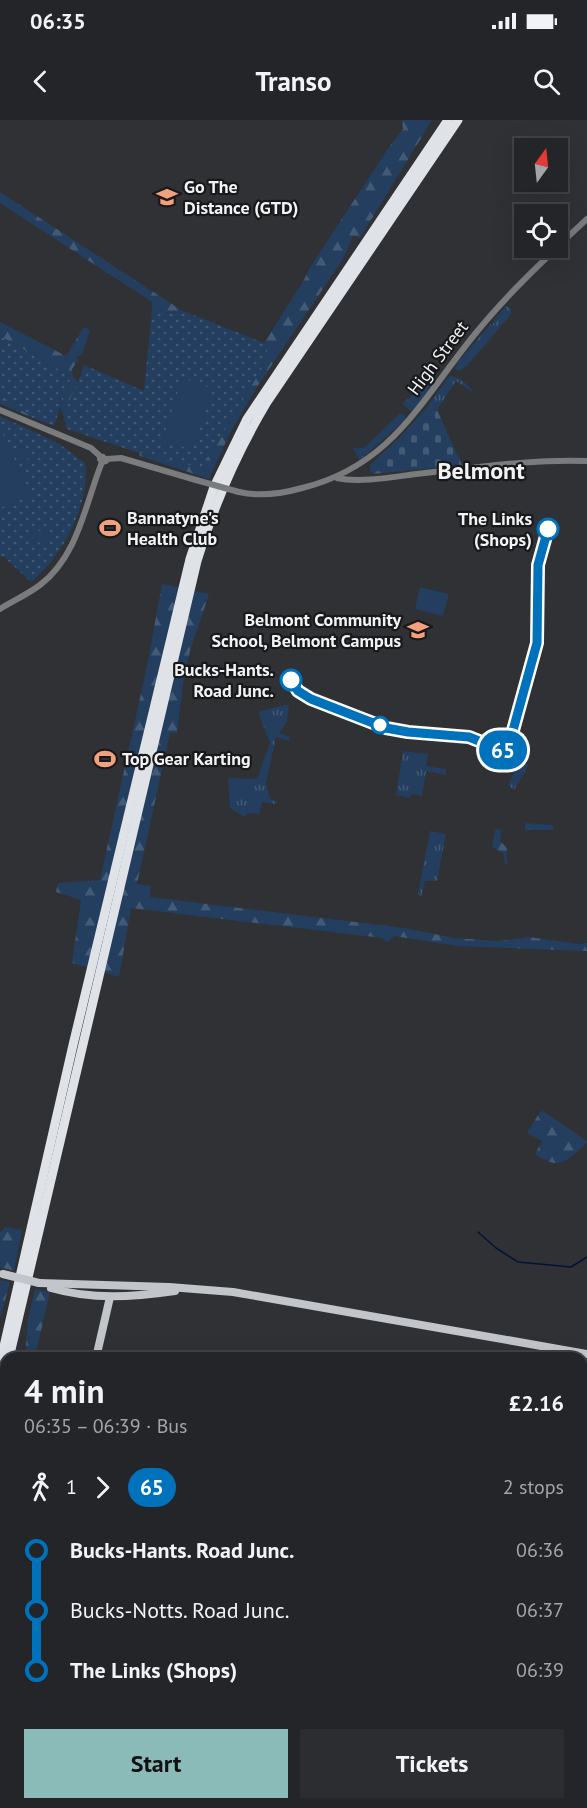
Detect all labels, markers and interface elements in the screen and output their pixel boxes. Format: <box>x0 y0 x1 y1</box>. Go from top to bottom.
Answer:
text: 06:35 <box>30 7 86 35</box>
text: Transo <box>256 64 331 98</box>
icon: back <box>24 65 57 98</box>
icon: search <box>530 65 563 98</box>
north arrow <box>514 138 568 192</box>
map controls <box>514 138 568 258</box>
place label: Go The Distance (GTD) <box>184 175 298 219</box>
school or university icon: Go The Distance (GTD) <box>155 185 179 209</box>
button: locate <box>514 204 568 258</box>
street label: High Street <box>402 316 473 399</box>
district label: Belmont <box>437 455 525 486</box>
place label: Bannatyne's Health Club <box>127 506 219 550</box>
place label: The Links (Shops) <box>458 507 532 551</box>
sports icon: Bannatyne's Health Club <box>98 516 122 540</box>
marker: The Links (Shops) <box>537 518 559 540</box>
place label: Belmont Community School, Belmont Campus <box>211 608 401 652</box>
school or university icon: Belmont Community School, Belmont Campus <box>406 618 430 642</box>
place label: Bucks-Hants. Road Junc. <box>174 658 274 702</box>
marker: Bucks-Hants. Road Junc. <box>280 669 302 691</box>
unlabelled marker <box>371 716 389 734</box>
line badge: 65 <box>476 730 530 770</box>
text: 65 <box>491 737 515 764</box>
sports icon: Top Gear Karting <box>93 747 117 771</box>
place label: Top Gear Karting <box>122 747 251 770</box>
text: 4 min <box>24 1369 105 1412</box>
text: £2.16 <box>509 1389 564 1417</box>
text: 06:35 – 06:39 · Bus <box>24 1413 188 1439</box>
icon: walk <box>24 1471 57 1504</box>
icon: forward <box>86 1471 119 1504</box>
text: 1 <box>66 1474 77 1500</box>
text: 65 <box>140 1474 164 1501</box>
text: 2 stops <box>503 1474 564 1500</box>
text: Bucks-Hants. Road Junc. <box>70 1536 294 1564</box>
text: 06:36 <box>516 1537 564 1563</box>
text: Bucks-Notts. Road Junc. <box>70 1596 289 1624</box>
text: 06:37 <box>516 1597 564 1623</box>
text: The Links (Shops) <box>70 1656 237 1684</box>
text: 06:39 <box>516 1657 564 1683</box>
button: Start <box>24 1729 288 1798</box>
button: Tickets <box>300 1729 564 1798</box>

